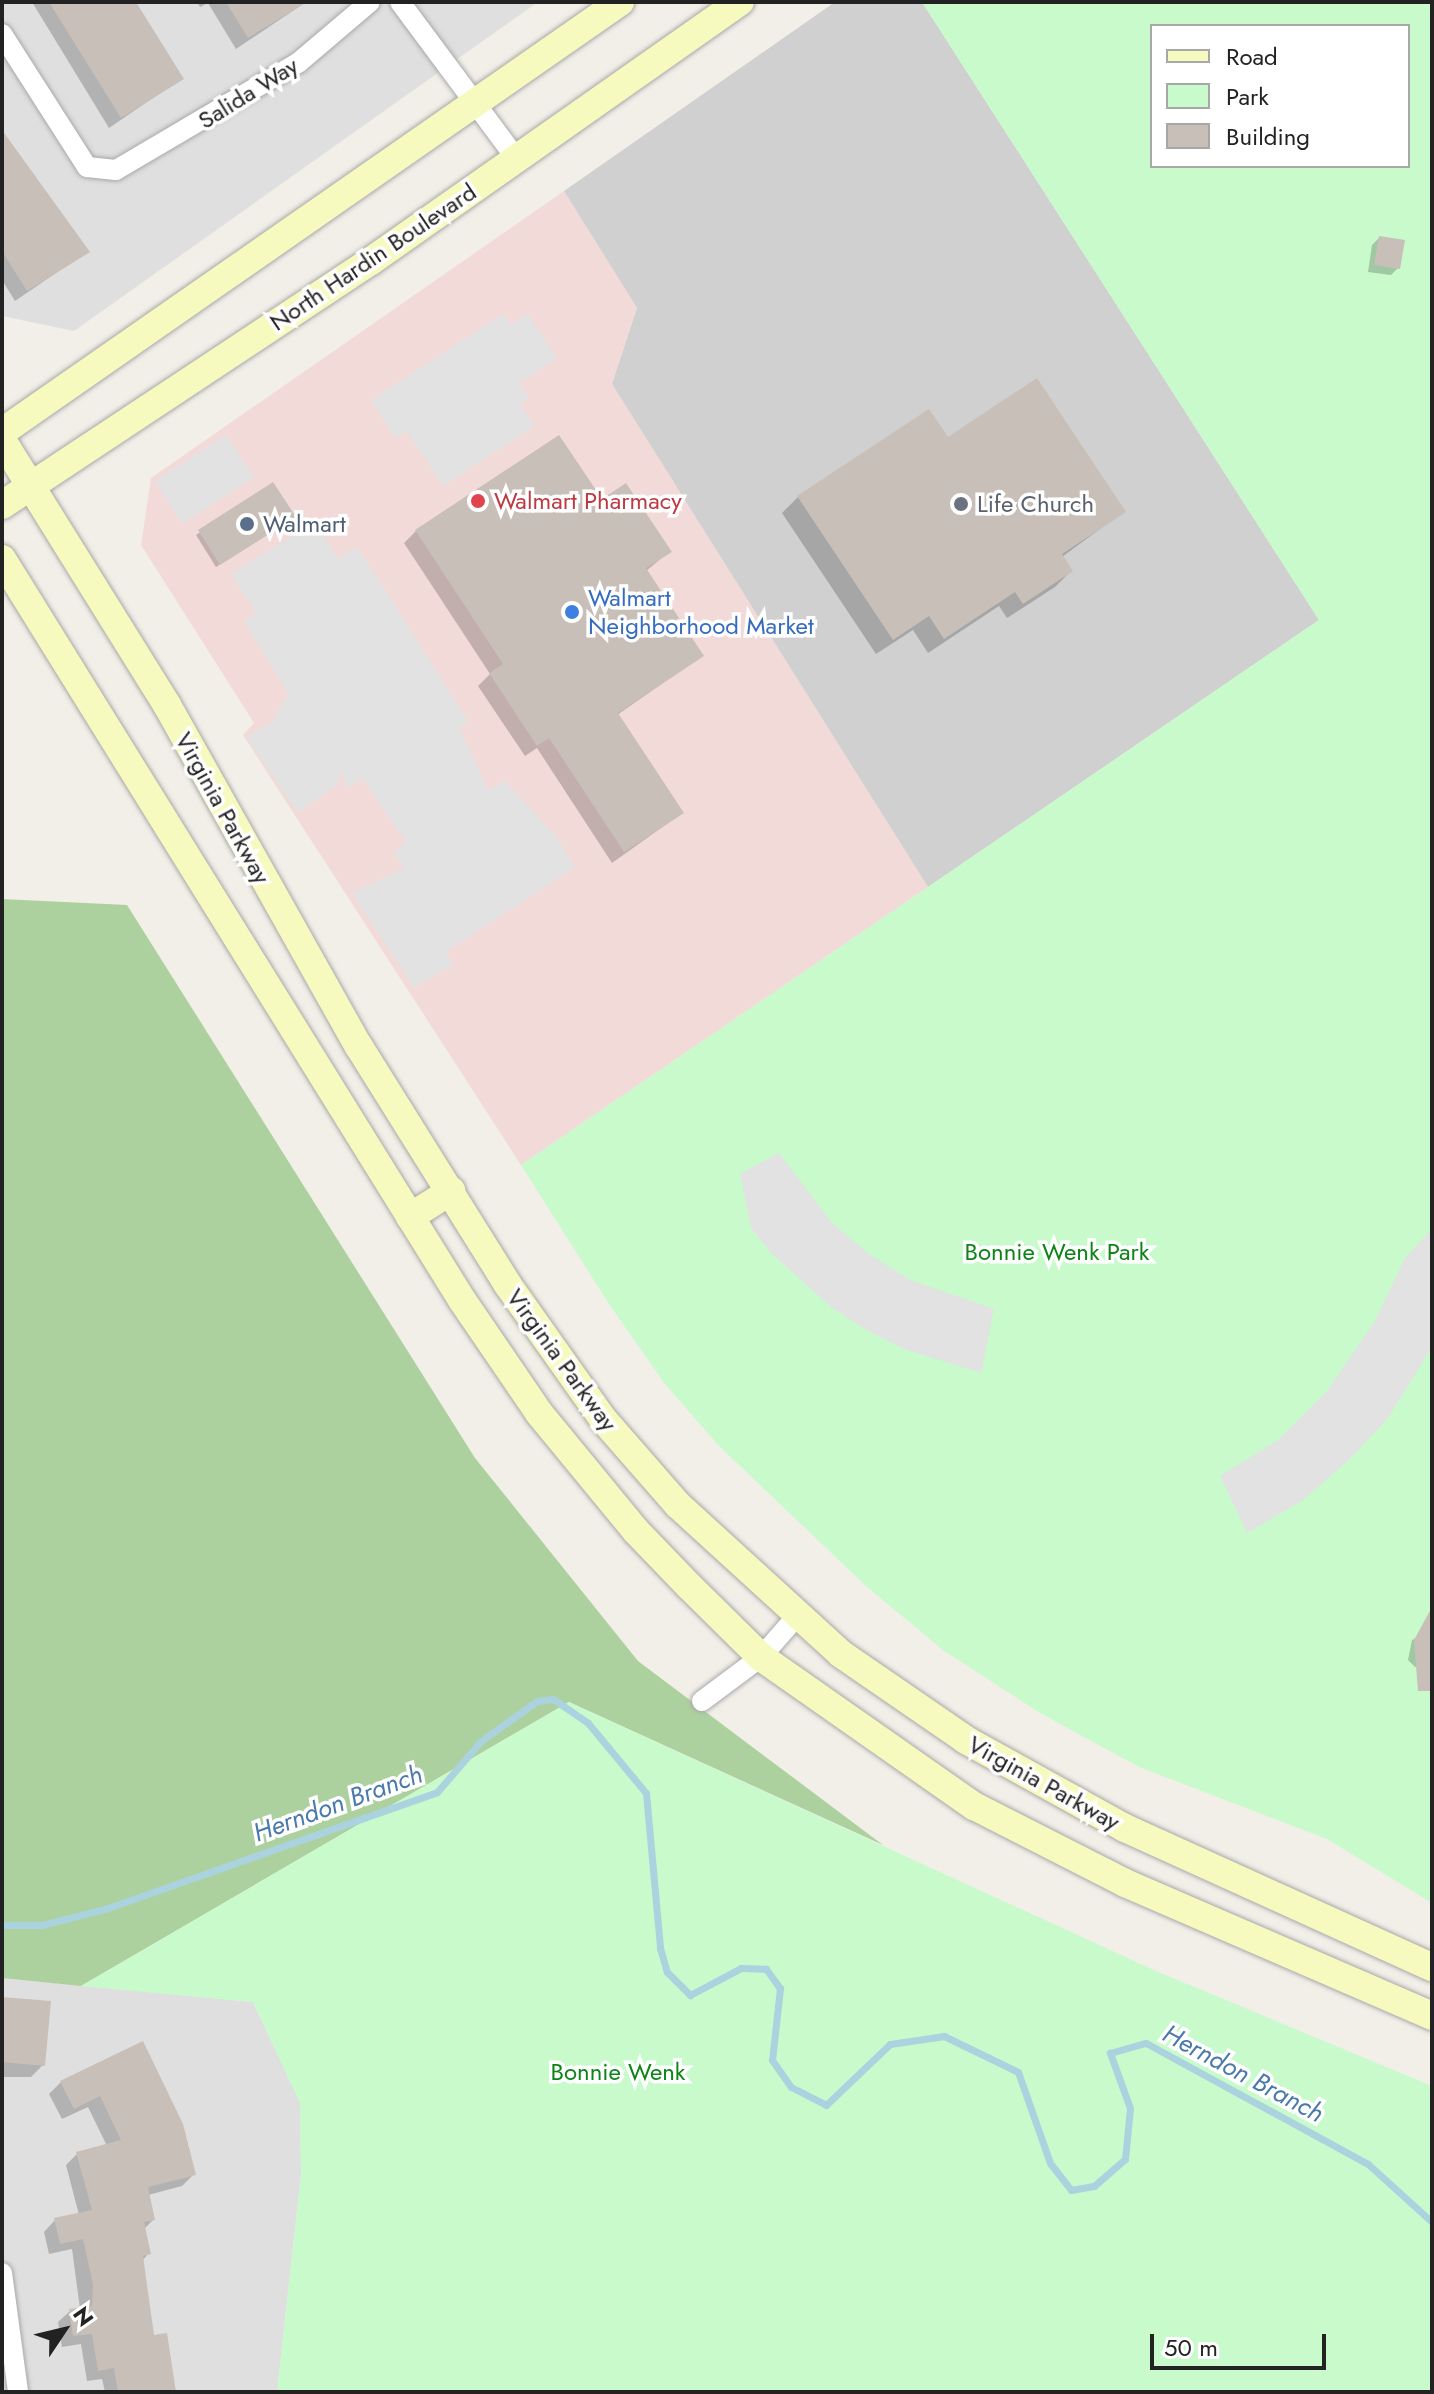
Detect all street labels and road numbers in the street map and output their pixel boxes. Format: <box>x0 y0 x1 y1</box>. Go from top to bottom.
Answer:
street label: Salida Way <box>193 51 303 135</box>
street label: North Hardin Boulevard <box>264 177 482 337</box>
street label: Virginia Parkway <box>169 727 277 889</box>
street label: Virginia Parkway <box>501 1283 623 1437</box>
street label: Virginia Parkway <box>963 1729 1125 1837</box>

